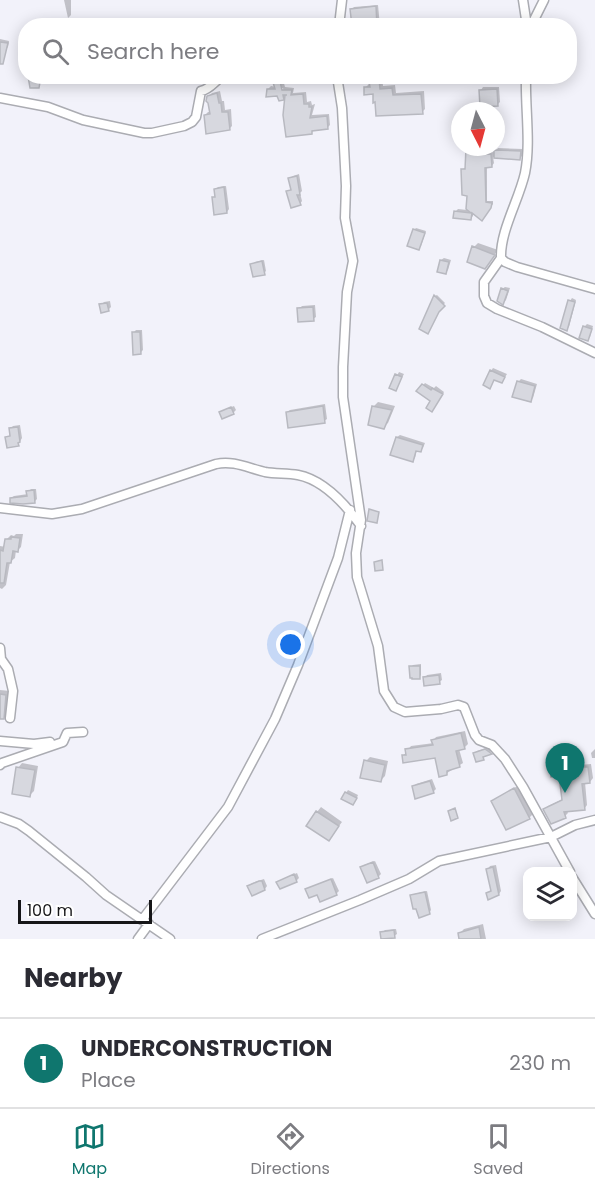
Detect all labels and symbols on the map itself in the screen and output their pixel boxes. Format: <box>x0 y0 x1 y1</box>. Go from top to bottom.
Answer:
north arrow <box>451 102 505 156</box>
your location <box>276 630 305 659</box>
pin: 1 <box>546 744 584 793</box>
scale bar <box>18 897 152 924</box>

